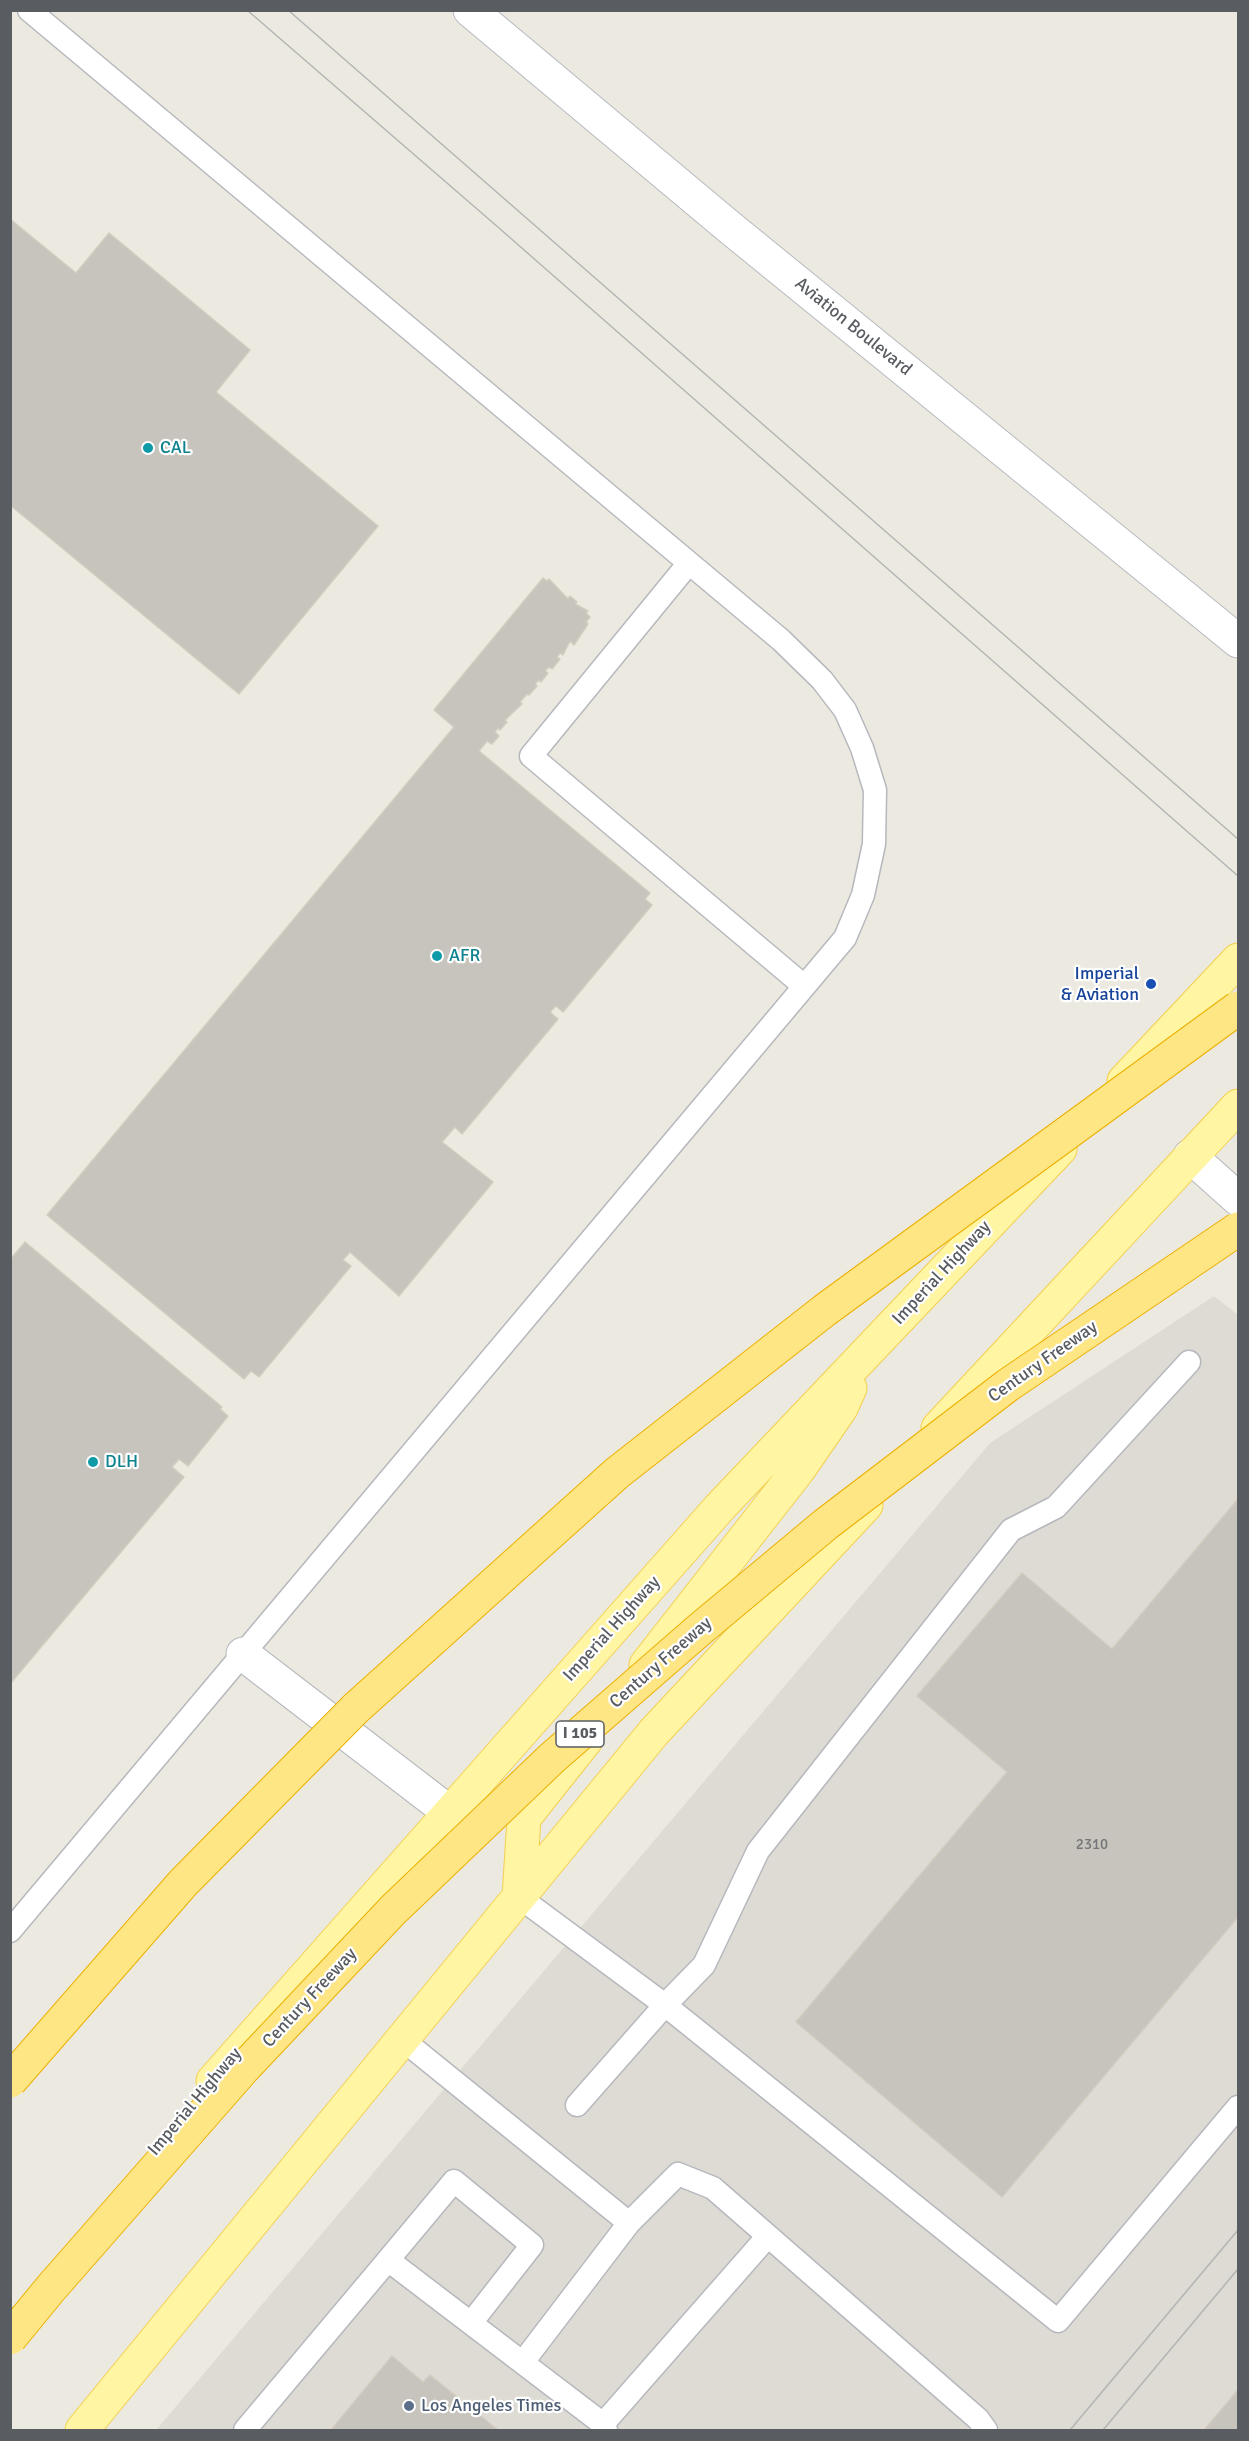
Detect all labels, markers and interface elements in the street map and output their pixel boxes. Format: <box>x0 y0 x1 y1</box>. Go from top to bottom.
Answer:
street label: Aviation Boulevard <box>790 273 916 381</box>
place label: CAL <box>160 437 191 459</box>
marker: CAL <box>141 441 155 455</box>
place label: AFR <box>449 945 480 967</box>
marker: AFR <box>430 949 444 963</box>
place label: Imperial & Aviation <box>1061 963 1139 1006</box>
marker: Imperial & Aviation <box>1144 977 1158 991</box>
street label: Imperial Highway <box>888 1216 996 1330</box>
street label: Century Freeway <box>984 1316 1102 1408</box>
place label: DLH <box>105 1451 138 1473</box>
marker: DLH <box>86 1455 100 1469</box>
street label: Imperial Highway <box>559 1572 665 1686</box>
street label: Century Freeway <box>605 1613 717 1713</box>
road number: I 105 <box>556 1721 604 1747</box>
house number: 2310 <box>1076 1836 1108 1854</box>
street label: Century Freeway <box>258 1944 362 2052</box>
street label: Imperial Highway <box>143 2044 247 2160</box>
place label: Los Angeles Times <box>421 2395 561 2417</box>
marker: Los Angeles Times <box>402 2399 416 2413</box>

